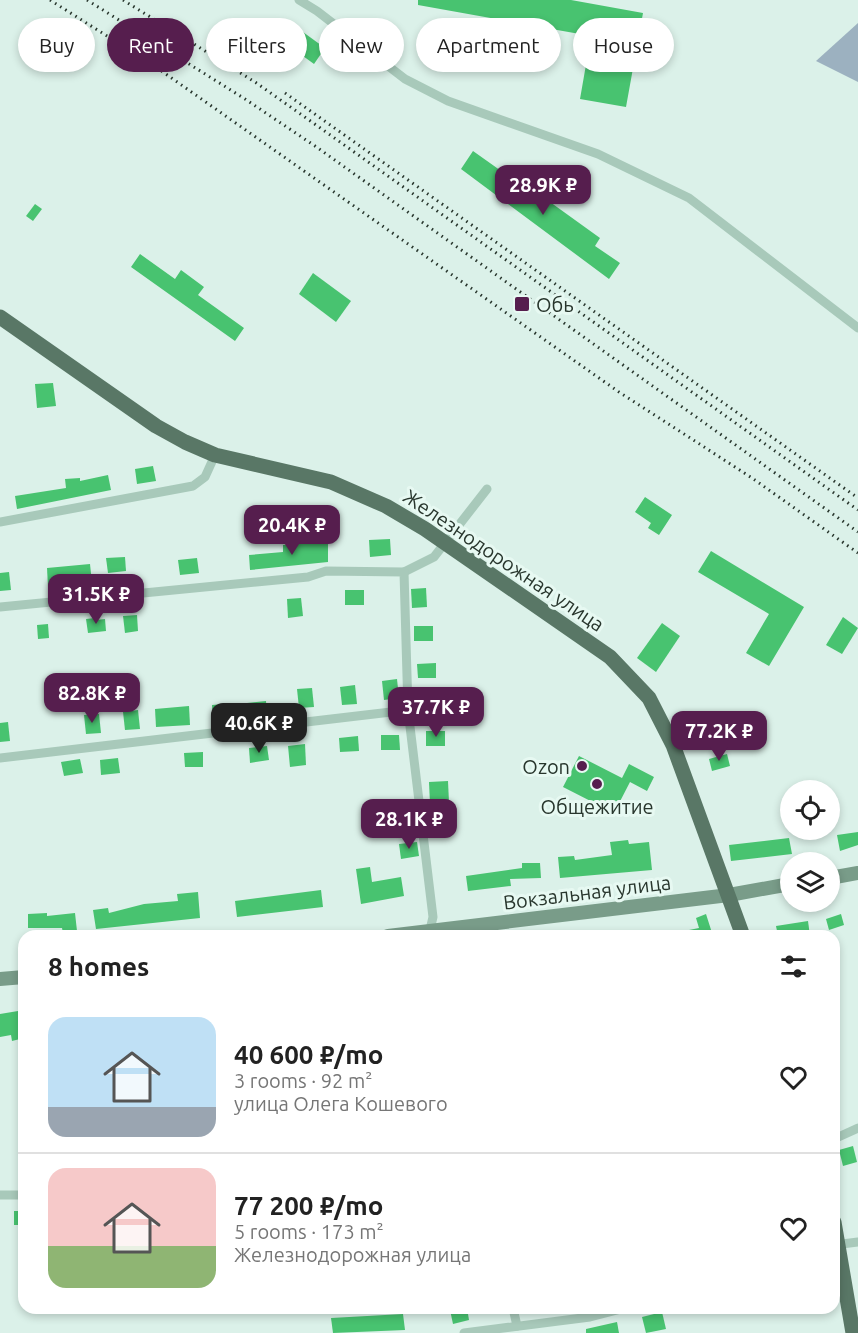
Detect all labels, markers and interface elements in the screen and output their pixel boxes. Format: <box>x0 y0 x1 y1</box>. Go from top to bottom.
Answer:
chip: Buy <box>18 18 95 72</box>
chip: Rent <box>107 18 194 72</box>
chip: Filters <box>206 18 307 72</box>
chip: New <box>319 18 404 72</box>
chip: Apartment <box>416 18 561 72</box>
chip: House <box>573 18 674 72</box>
pin: 28.9K ₽ <box>488 165 598 216</box>
text: 28.9K ₽ <box>509 173 577 196</box>
place label: Обь <box>536 293 574 316</box>
marker: Обь <box>513 295 531 313</box>
street label: Железнодорожная улица <box>399 484 609 636</box>
pin: 20.4K ₽ <box>237 505 347 556</box>
text: 20.4K ₽ <box>258 513 326 536</box>
pin: 31.5K ₽ <box>41 574 151 625</box>
text: 31.5K ₽ <box>62 582 130 605</box>
pin: 82.8K ₽ <box>37 673 147 724</box>
text: 82.8K ₽ <box>58 681 126 704</box>
pin: 37.7K ₽ <box>381 687 491 738</box>
text: 37.7K ₽ <box>402 695 470 718</box>
pin: 40.6K ₽ <box>204 703 314 754</box>
text: 40.6K ₽ <box>225 711 293 734</box>
pin: 77.2K ₽ <box>664 711 774 762</box>
text: 77.2K ₽ <box>685 719 753 742</box>
place label: Ozon <box>522 755 570 778</box>
marker: Ozon <box>575 759 589 773</box>
marker: Общежитие <box>590 777 604 791</box>
map controls <box>780 780 840 912</box>
button: locate <box>780 780 840 840</box>
place label: Общежитие <box>540 795 654 818</box>
pin: 28.1K ₽ <box>354 799 464 850</box>
text: 28.1K ₽ <box>375 807 443 830</box>
button: layers <box>780 852 840 912</box>
street label: Вокзальная улица <box>502 870 672 914</box>
icon: filters <box>777 950 810 983</box>
text: 8 homes <box>48 952 149 981</box>
text: 40 600 ₽/mo <box>234 1040 383 1069</box>
icon: home <box>96 1041 168 1113</box>
icon: heart <box>777 1061 810 1094</box>
text: 3 rooms · 92 m² <box>234 1069 372 1092</box>
text: улица Олега Кошевого <box>234 1092 448 1115</box>
text: 77 200 ₽/mo <box>234 1191 383 1220</box>
icon: home <box>96 1192 168 1264</box>
icon: heart <box>777 1212 810 1245</box>
text: 5 rooms · 173 m² <box>234 1220 384 1243</box>
text: Железнодорожная улица <box>234 1243 471 1266</box>

